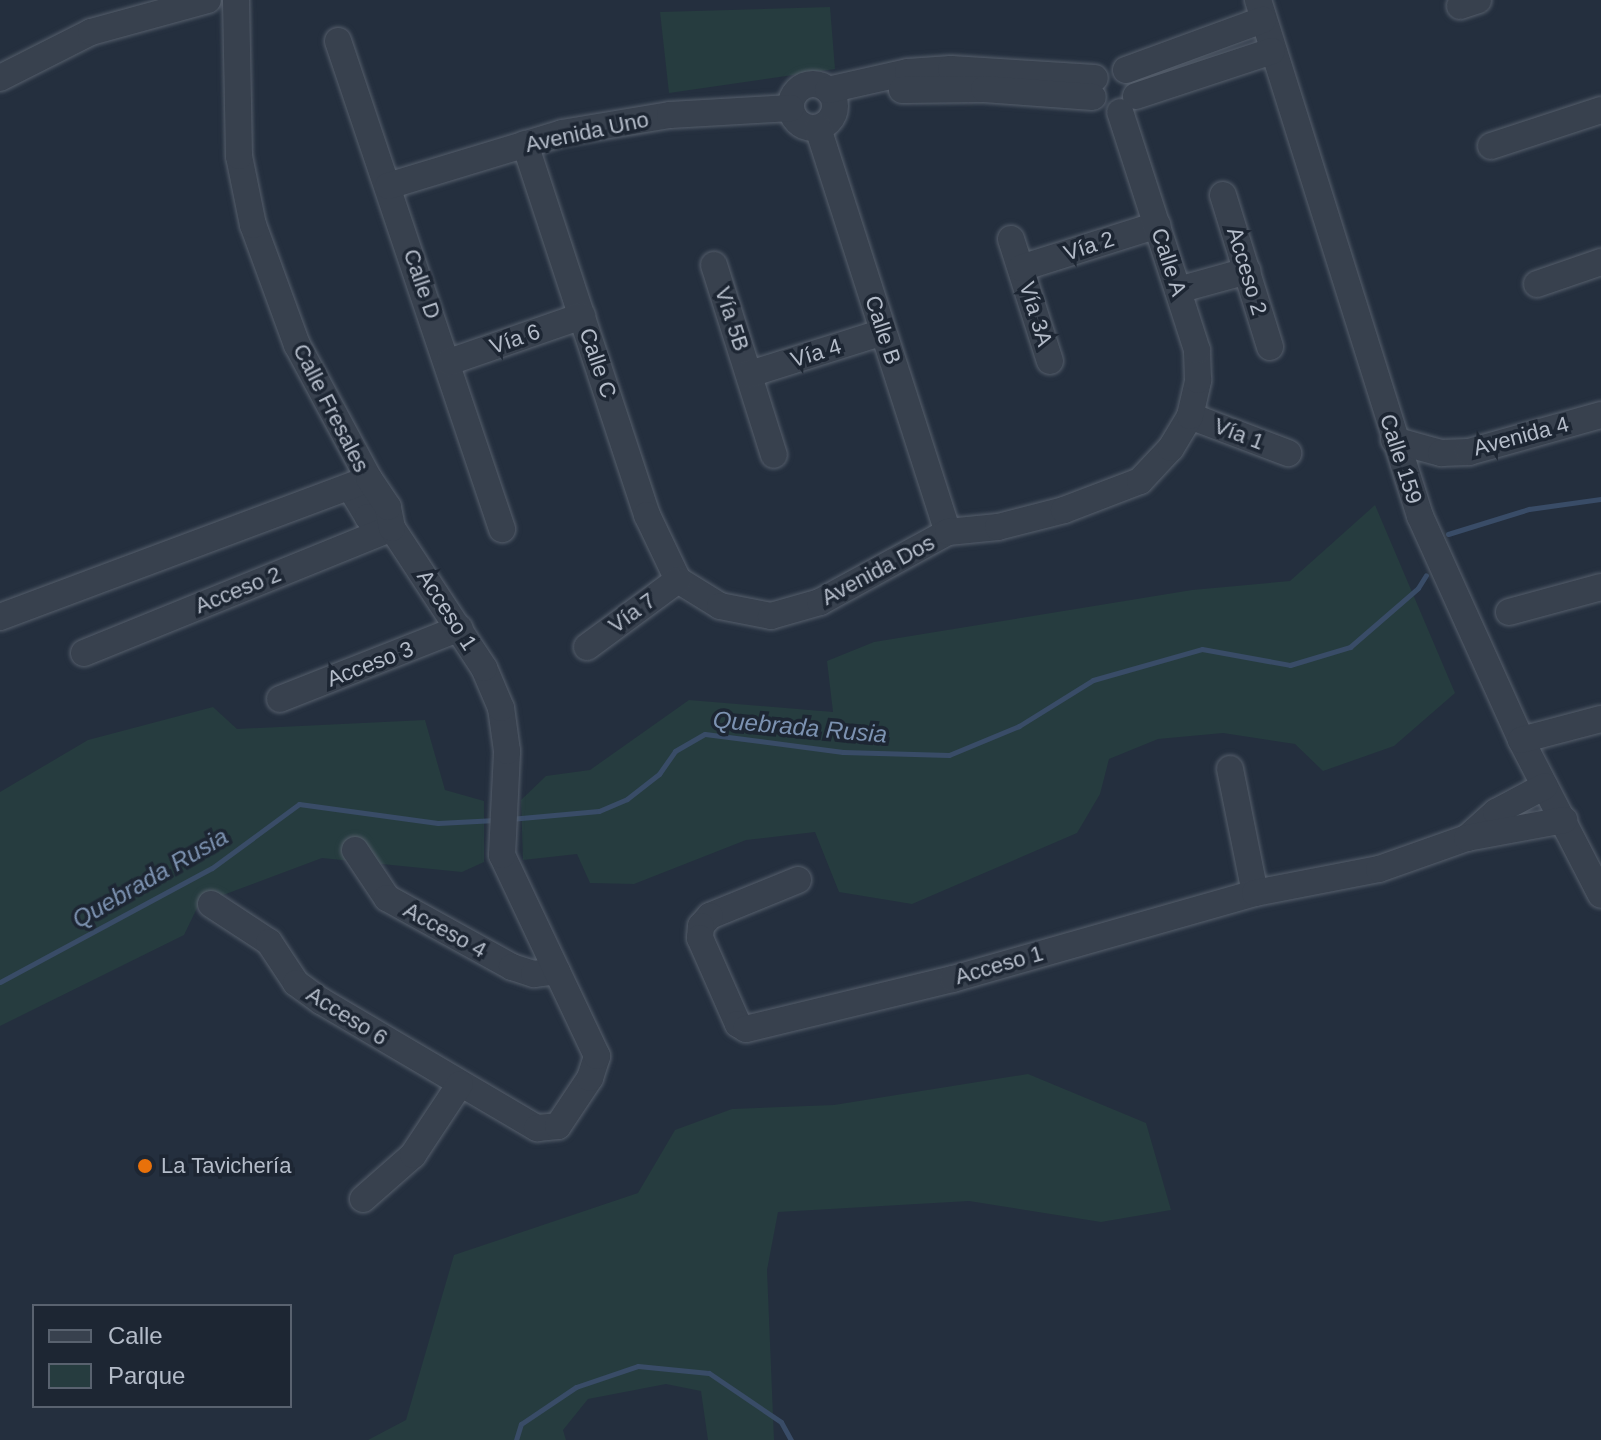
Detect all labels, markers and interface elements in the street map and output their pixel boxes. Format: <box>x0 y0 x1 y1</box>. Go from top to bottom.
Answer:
street label: Avenida Uno <box>523 106 651 158</box>
street label: Calle A <box>1145 224 1193 300</box>
street label: Acceso 2 <box>1221 224 1273 318</box>
street label: Vía 2 <box>1060 226 1118 266</box>
street label: Calle D <box>398 246 446 322</box>
street label: Vía 3A <box>1014 279 1058 349</box>
street label: Vía 5B <box>709 284 755 354</box>
street label: Calle B <box>859 292 907 368</box>
street label: Vía 6 <box>486 318 544 360</box>
street label: Calle C <box>574 325 622 401</box>
street label: Vía 4 <box>788 333 844 373</box>
street label: Calle Fresales <box>287 339 375 477</box>
street label: Calle 159 <box>1374 411 1428 507</box>
street label: Avenida 4 <box>1471 411 1571 461</box>
street label: Vía 1 <box>1210 412 1268 456</box>
street label: Avenida Dos <box>817 529 939 611</box>
street label: Acceso 2 <box>191 561 285 619</box>
street label: Acceso 1 <box>411 565 483 655</box>
street label: Vía 7 <box>603 587 661 639</box>
street label: Acceso 3 <box>323 635 417 693</box>
water label: Quebrada Rusia <box>712 705 888 749</box>
water label: Quebrada Rusia <box>67 822 233 934</box>
street label: Acceso 4 <box>399 897 491 963</box>
street label: Acceso 1 <box>952 940 1046 990</box>
street label: Acceso 6 <box>302 981 392 1051</box>
place label: La Tavichería <box>161 1153 292 1179</box>
marker: La Tavichería <box>136 1157 154 1175</box>
legend <box>32 1304 292 1408</box>
text: Calle <box>108 1322 163 1349</box>
text: Parque <box>108 1362 185 1389</box>

